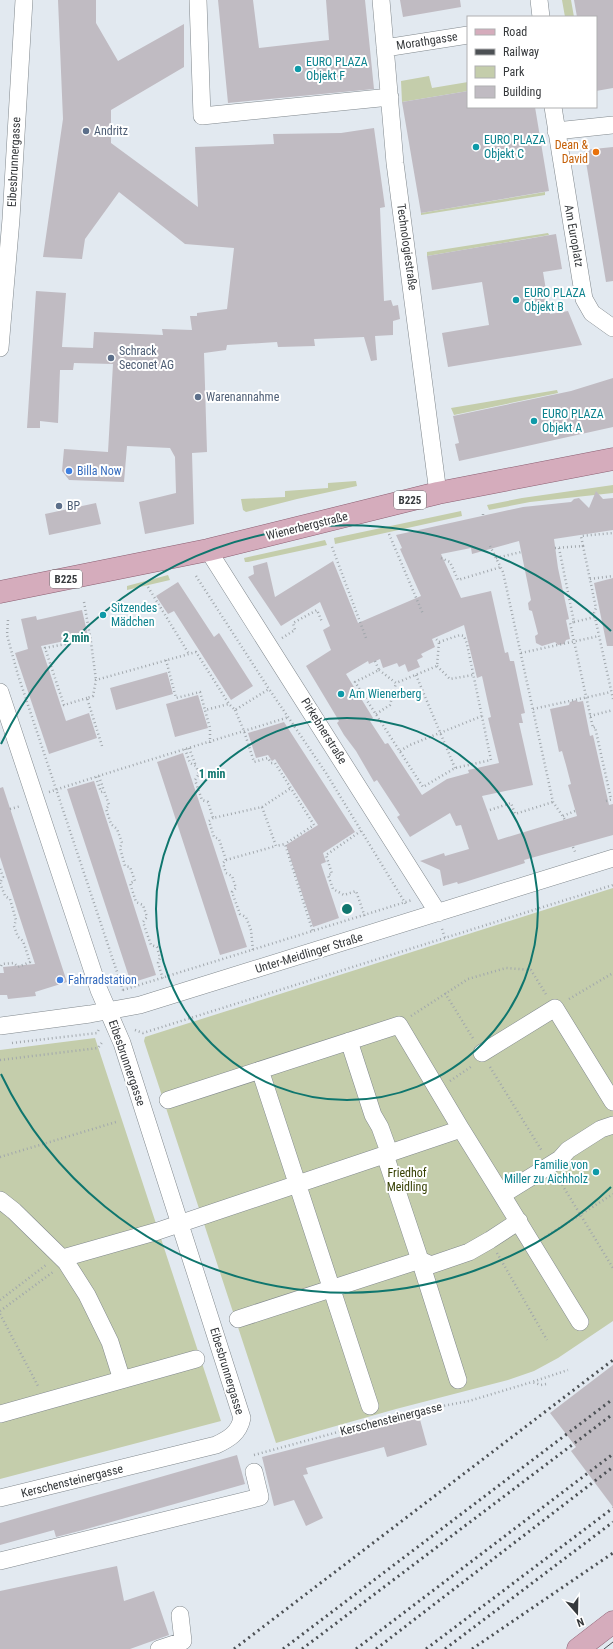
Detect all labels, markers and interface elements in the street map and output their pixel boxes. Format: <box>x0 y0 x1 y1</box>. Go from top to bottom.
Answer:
legend <box>467 16 597 108</box>
text: Road <box>503 25 527 39</box>
street label: Morathgasse <box>395 29 459 53</box>
text: Railway <box>503 45 539 59</box>
place label: EURO PLAZA Objekt F <box>306 55 368 83</box>
marker: EURO PLAZA Objekt F <box>293 64 303 74</box>
text: Park <box>503 65 525 79</box>
text: Building <box>503 85 541 99</box>
street label: Eibesbrunnergasse <box>5 116 23 207</box>
place label: Andritz <box>94 124 128 138</box>
marker: Andritz <box>81 126 91 136</box>
place label: EURO PLAZA Objekt C <box>484 133 546 161</box>
place label: Dean & David <box>555 138 588 166</box>
marker: EURO PLAZA Objekt C <box>471 142 481 152</box>
marker: Dean & David <box>591 147 601 157</box>
street label: Technologiestraße <box>394 203 420 292</box>
street label: Am Europlatz <box>562 204 586 268</box>
place label: EURO PLAZA Objekt B <box>524 286 586 314</box>
marker: EURO PLAZA Objekt B <box>511 295 521 305</box>
place label: Schrack Seconet AG <box>119 344 174 372</box>
marker: Schrack Seconet AG <box>106 353 116 363</box>
place label: Warenannahme <box>206 390 280 404</box>
marker: Warenannahme <box>193 392 203 402</box>
place label: EURO PLAZA Objekt A <box>542 407 604 435</box>
marker: EURO PLAZA Objekt A <box>529 416 539 426</box>
place label: Billa Now <box>77 464 122 478</box>
marker: Billa Now <box>64 466 74 476</box>
road number: B225 <box>394 491 426 509</box>
place label: BP <box>67 499 81 513</box>
marker: BP <box>54 501 64 511</box>
street label: Wienerbergstraße <box>265 509 350 543</box>
road number: B225 <box>50 570 82 588</box>
place label: Sitzendes Mädchen <box>111 601 157 629</box>
marker: Sitzendes Mädchen <box>98 610 108 620</box>
text: 2 min <box>63 631 89 645</box>
place label: Am Wienerberg <box>349 687 421 701</box>
marker: Am Wienerberg <box>336 689 346 699</box>
street label: Pirkebnerstraße <box>298 695 350 767</box>
text: 1 min <box>199 767 225 781</box>
centre of rings <box>340 902 354 916</box>
street label: Unter-Meidlinger Straße <box>253 930 365 976</box>
place label: Fahrradstation <box>68 973 137 987</box>
marker: Fahrradstation <box>55 975 65 985</box>
street label: Eibesbrunnergasse <box>106 1018 148 1108</box>
place label: Familie von Miller zu Aichholz <box>504 1158 588 1186</box>
park label: Friedhof Meidling <box>387 1166 427 1194</box>
marker: Familie von Miller zu Aichholz <box>591 1167 601 1177</box>
street label: Eibesbrunnergasse <box>207 1326 247 1417</box>
street label: Kerschensteinergasse <box>339 1399 444 1438</box>
street label: Kerschensteinergasse <box>20 1461 125 1500</box>
north arrow <box>557 1593 597 1633</box>
text: N <box>575 1615 586 1629</box>

